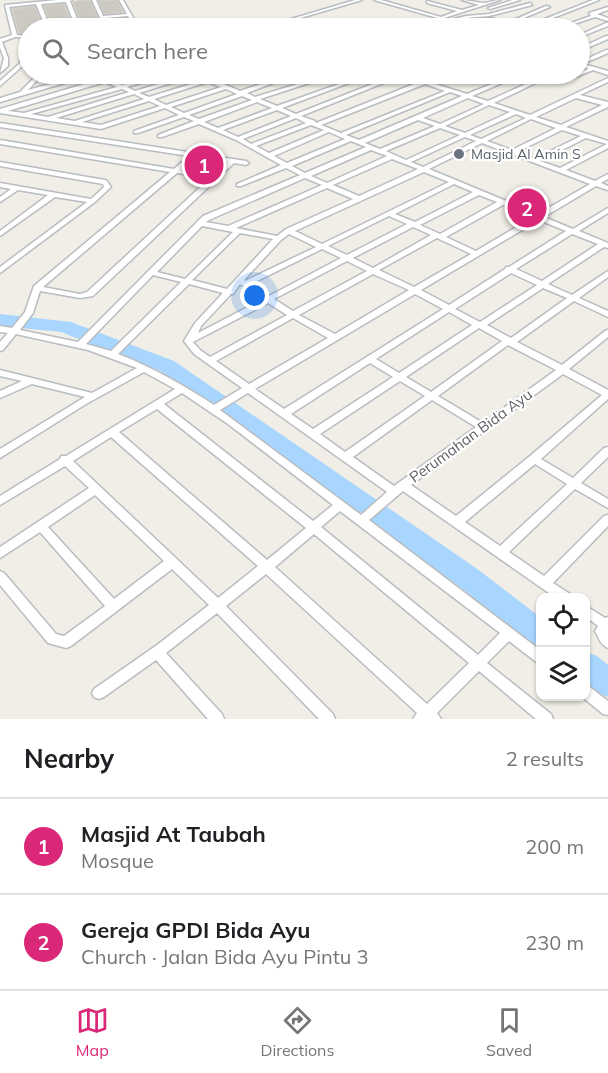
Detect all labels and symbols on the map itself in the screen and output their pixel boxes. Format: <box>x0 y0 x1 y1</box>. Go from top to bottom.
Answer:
pin: 1 <box>184 142 224 188</box>
place label: Masjid Al Amin S <box>471 145 581 163</box>
marker: Masjid Al Amin S <box>452 147 466 161</box>
pin: 2 <box>508 186 546 230</box>
your location <box>240 281 269 310</box>
street label: Perumahan Bida Ayu <box>406 385 536 487</box>

